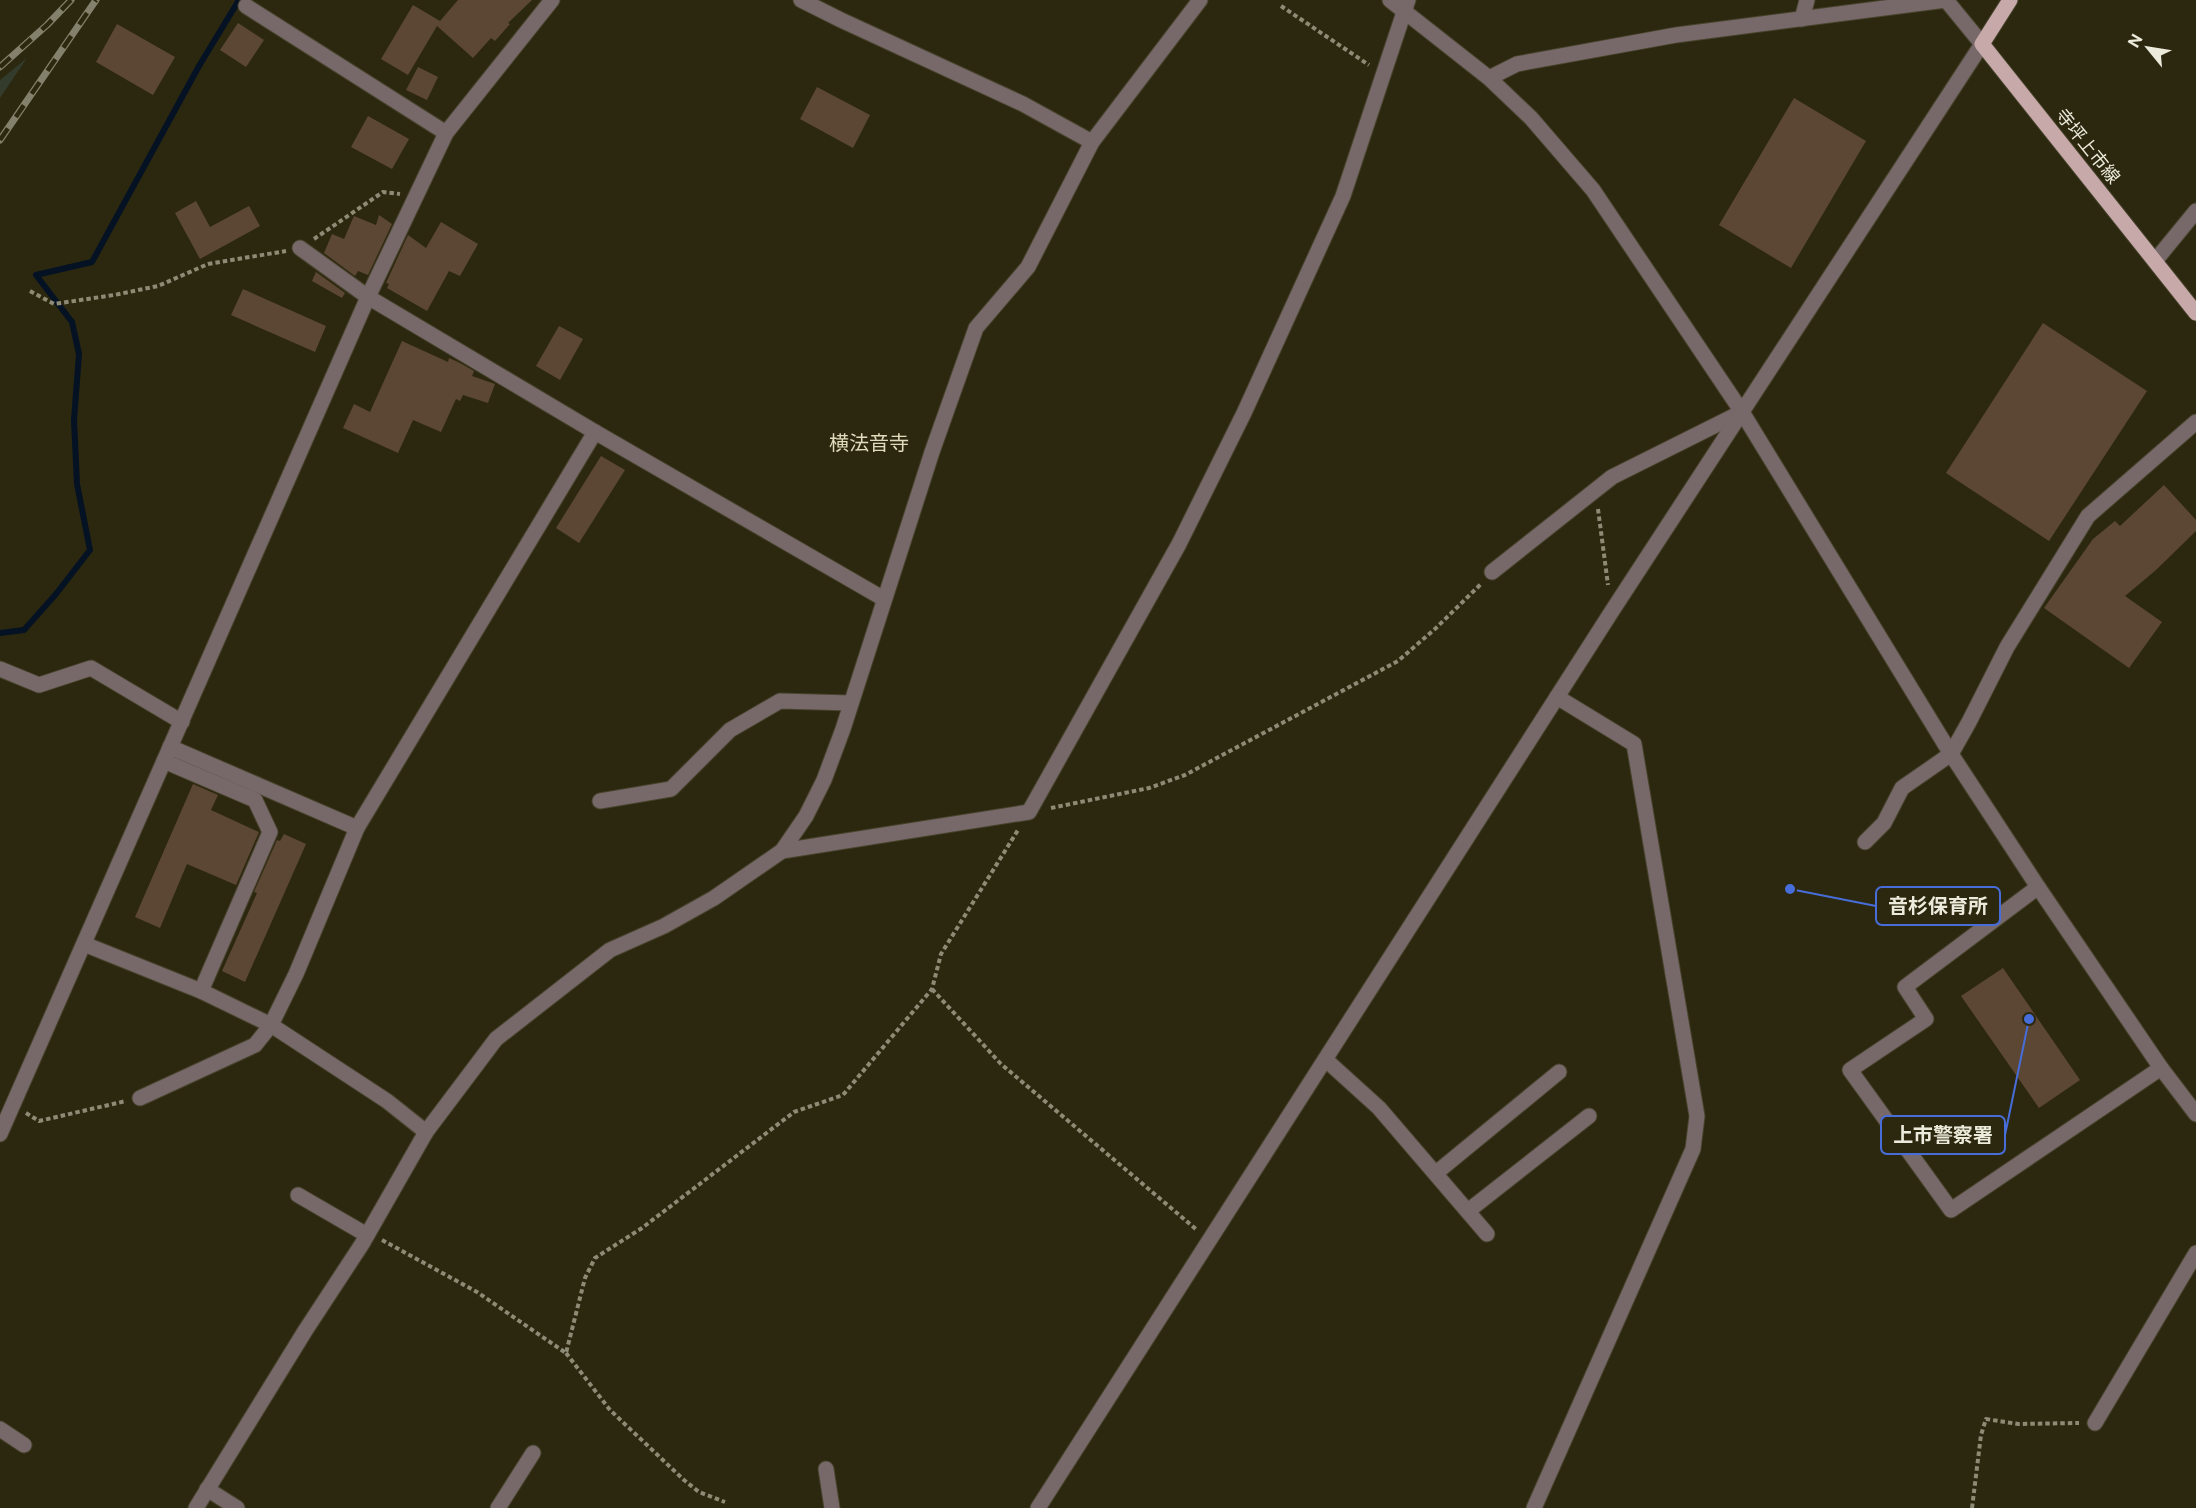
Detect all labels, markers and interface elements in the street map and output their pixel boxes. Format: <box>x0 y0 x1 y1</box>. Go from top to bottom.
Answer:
north arrow <box>2118 18 2178 78</box>
text: N <box>2124 31 2147 51</box>
street label: 寺坪上市線 <box>2052 104 2124 188</box>
district label: 横法音寺 <box>829 431 909 455</box>
callout: 音杉保育所 <box>1876 887 2000 925</box>
text: 音杉保育所 <box>1888 894 1988 918</box>
callout: 上市警察署 <box>1881 1116 2005 1154</box>
text: 上市警察署 <box>1893 1123 1993 1147</box>

